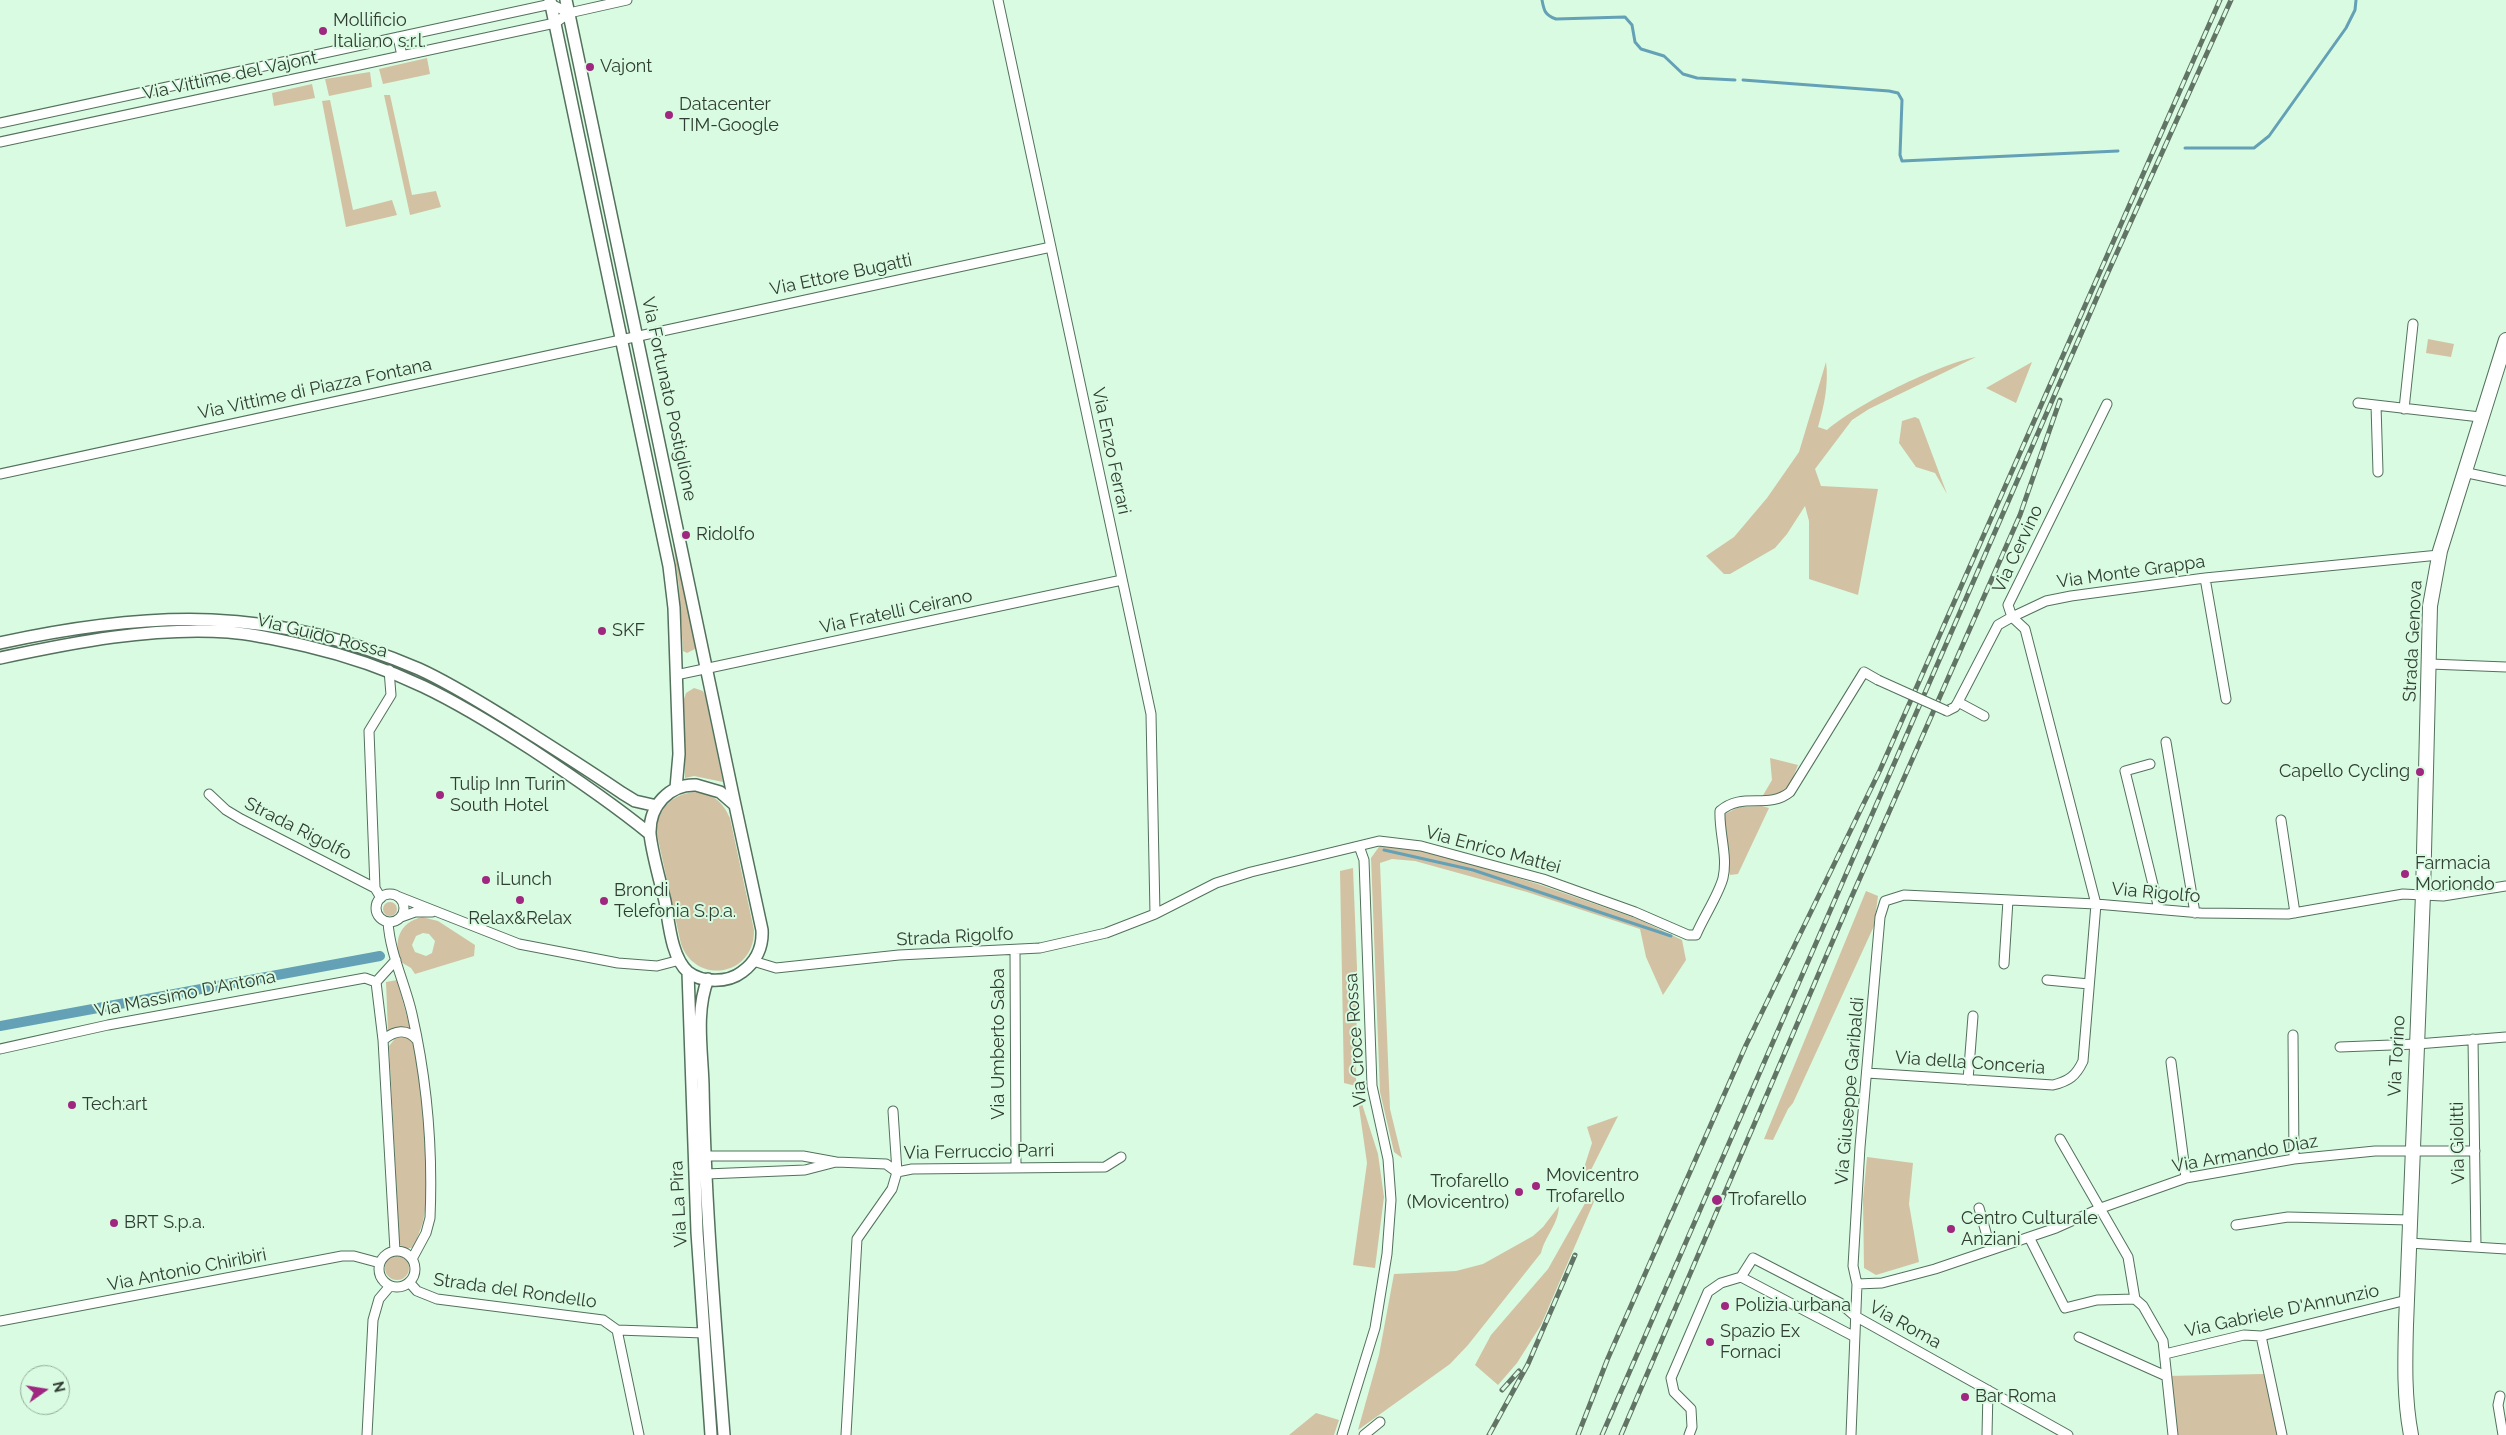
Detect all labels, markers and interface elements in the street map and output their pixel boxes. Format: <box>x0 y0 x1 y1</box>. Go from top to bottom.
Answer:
place label: Mollificio Italiano s.r.l. <box>333 10 426 52</box>
marker: Mollificio Italiano s.r.l. <box>317 25 329 37</box>
street label: Via Vittime del Vajont <box>141 47 319 105</box>
place label: Vajont <box>600 56 652 78</box>
marker: Vajont <box>584 61 596 73</box>
place label: Datacenter TIM-Google <box>679 94 779 136</box>
marker: Datacenter TIM-Google <box>663 109 675 121</box>
street label: Via Ettore Bugatti <box>768 249 914 301</box>
street label: Via Fortunato Postiglione <box>637 295 701 503</box>
street label: Via Vittime di Piazza Fontana <box>196 354 434 424</box>
street label: Via Enzo Ferrari <box>1087 386 1135 516</box>
street label: Via Cervino <box>1988 502 2048 596</box>
place label: Ridolfo <box>696 524 755 546</box>
marker: Ridolfo <box>680 529 692 541</box>
street label: Via Monte Grappa <box>2056 551 2206 593</box>
street label: Strada Genova <box>2399 580 2427 702</box>
street label: Via Fratelli Ceirano <box>818 585 974 639</box>
street label: Via Guido Rossa <box>254 609 390 663</box>
place label: SKF <box>612 620 645 642</box>
marker: SKF <box>596 625 608 637</box>
place label: Capello Cycling <box>2279 761 2410 783</box>
marker: Capello Cycling <box>2414 766 2426 778</box>
place label: Tulip Inn Turin South Hotel <box>450 774 566 816</box>
marker: Tulip Inn Turin South Hotel <box>434 789 446 801</box>
street label: Strada Rigolfo <box>241 793 355 865</box>
street label: Via Enrico Mattei <box>1423 822 1563 878</box>
place label: Farmacia Moriondo <box>2415 853 2495 896</box>
marker: Farmacia Moriondo <box>2399 868 2411 880</box>
place label: iLunch <box>496 869 552 891</box>
marker: iLunch <box>480 874 492 886</box>
street label: Via Rigolfo <box>2111 878 2201 908</box>
place label: Brondi Telefonia S.p.a. <box>614 880 736 922</box>
marker: Relax&Relax <box>514 894 526 906</box>
marker: Brondi Telefonia S.p.a. <box>598 895 610 907</box>
place label: Relax&Relax <box>468 908 572 930</box>
street label: Strada Rigolfo <box>896 923 1014 951</box>
street label: Via Massimo D'Antona <box>93 966 277 1022</box>
street label: Via Umberto Saba <box>988 968 1010 1120</box>
street label: Via Croce Rossa <box>1341 972 1371 1108</box>
street label: Via Giuseppe Garibaldi <box>1831 996 1869 1186</box>
street label: Via Torino <box>2384 1015 2410 1097</box>
street label: Via della Conceria <box>1894 1047 2046 1079</box>
place label: Tech:art <box>82 1094 147 1116</box>
marker: Tech:art <box>66 1099 78 1111</box>
street label: Via Giolitti <box>2446 1101 2470 1185</box>
street label: Via Armando Diaz <box>2170 1131 2320 1177</box>
street label: Via Ferruccio Parri <box>903 1140 1055 1164</box>
street label: Via La Pira <box>666 1160 692 1248</box>
place label: Movicentro Trofarello <box>1546 1165 1639 1208</box>
place label: Trofarello (Movicentro) <box>1407 1171 1509 1214</box>
marker: Movicentro Trofarello <box>1530 1180 1542 1192</box>
marker: Trofarello (Movicentro) <box>1513 1186 1525 1198</box>
place label: Trofarello <box>1728 1189 1807 1211</box>
marker: Trofarello <box>1710 1193 1724 1207</box>
place label: Centro Culturale Anziani <box>1961 1208 2098 1250</box>
place label: BRT S.p.a. <box>124 1212 205 1234</box>
marker: BRT S.p.a. <box>108 1217 120 1229</box>
marker: Centro Culturale Anziani <box>1945 1223 1957 1235</box>
street label: Via Antonio Chiribiri <box>106 1244 268 1296</box>
street label: Strada del Rondello <box>432 1269 598 1313</box>
street label: Via Gabriele D'Annunzio <box>2183 1280 2381 1342</box>
place label: Polizia urbana <box>1735 1295 1851 1317</box>
street label: Via Roma <box>1865 1296 1945 1354</box>
marker: Polizia urbana <box>1719 1300 1731 1312</box>
place label: Spazio Ex Fornaci <box>1720 1321 1800 1364</box>
marker: Spazio Ex Fornaci <box>1704 1336 1716 1348</box>
north arrow <box>20 1365 70 1415</box>
text: N <box>50 1380 68 1394</box>
place label: Bar Roma <box>1975 1386 2056 1408</box>
marker: Bar Roma <box>1959 1391 1971 1403</box>

